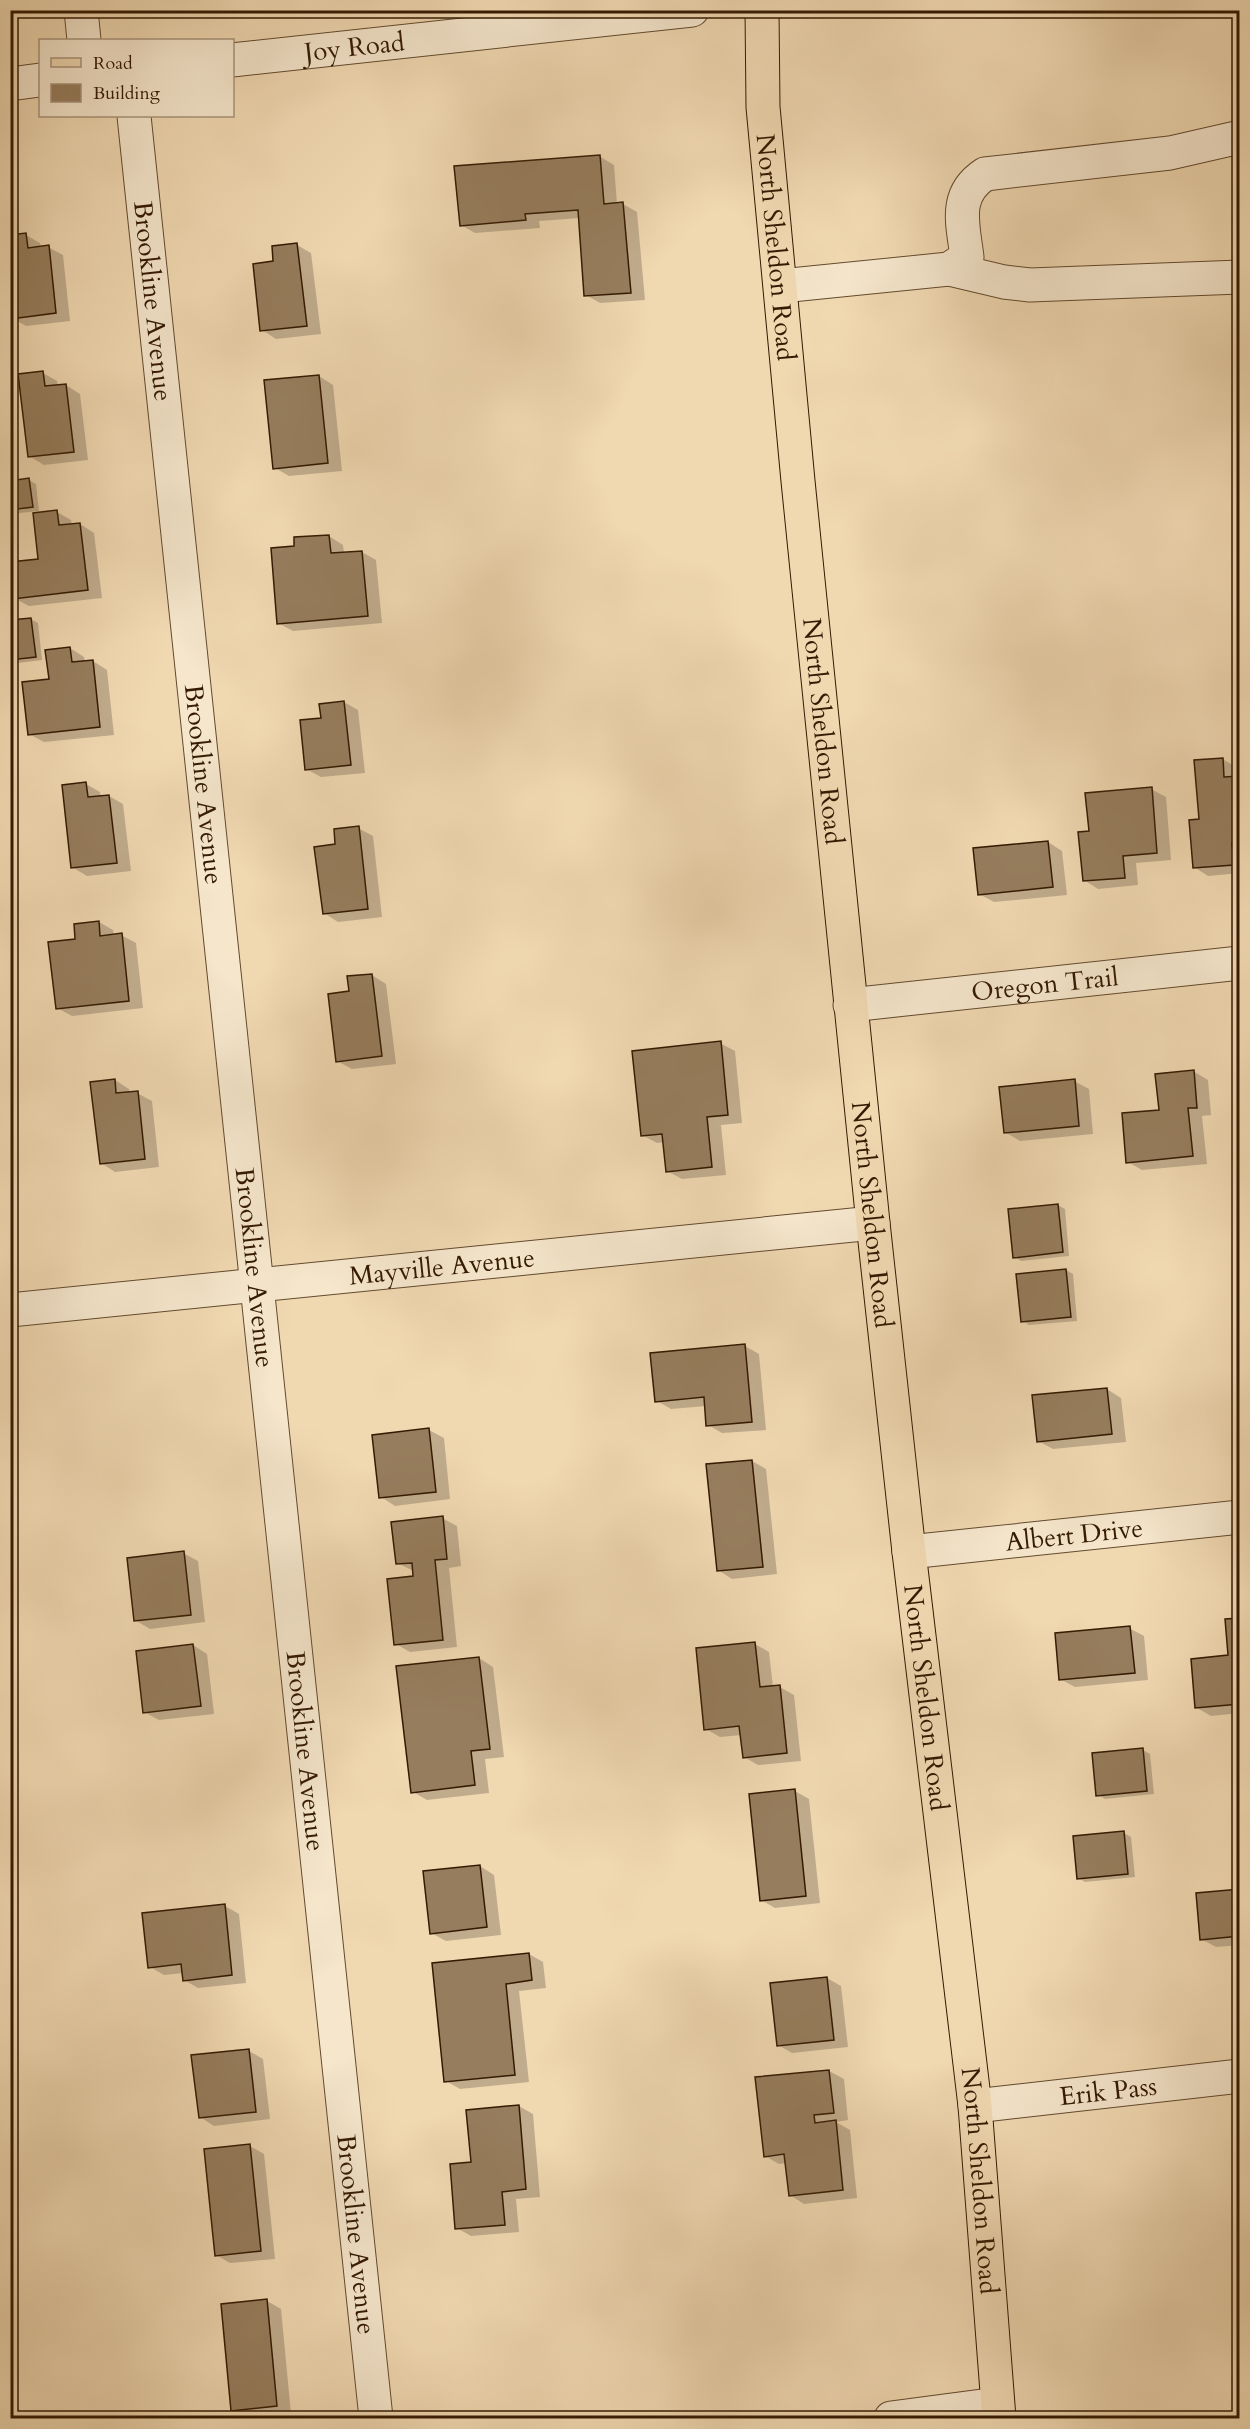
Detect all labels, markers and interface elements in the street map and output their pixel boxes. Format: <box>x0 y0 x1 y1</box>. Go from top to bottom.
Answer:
street label: Joy Road <box>298 24 406 70</box>
legend <box>39 39 234 117</box>
text: Road <box>93 51 133 76</box>
text: Building <box>93 81 161 106</box>
street label: North Sheldon Road <box>748 132 804 363</box>
street label: Brookline Avenue <box>125 199 181 403</box>
street label: North Sheldon Road <box>794 616 852 846</box>
street label: Brookline Avenue <box>176 683 232 886</box>
street label: Oregon Trail <box>970 959 1121 1010</box>
street label: North Sheldon Road <box>843 1100 901 1330</box>
street label: Brookline Avenue <box>227 1166 282 1370</box>
street label: Mayville Avenue <box>347 1240 536 1294</box>
street label: Albert Drive <box>1003 1510 1145 1560</box>
street label: North Sheldon Road <box>895 1582 957 1813</box>
street label: Brookline Avenue <box>277 1649 333 1853</box>
street label: North Sheldon Road <box>952 2065 1006 2296</box>
street label: Erik Pass <box>1058 2069 1159 2114</box>
street label: Brookline Avenue <box>328 2133 384 2336</box>

